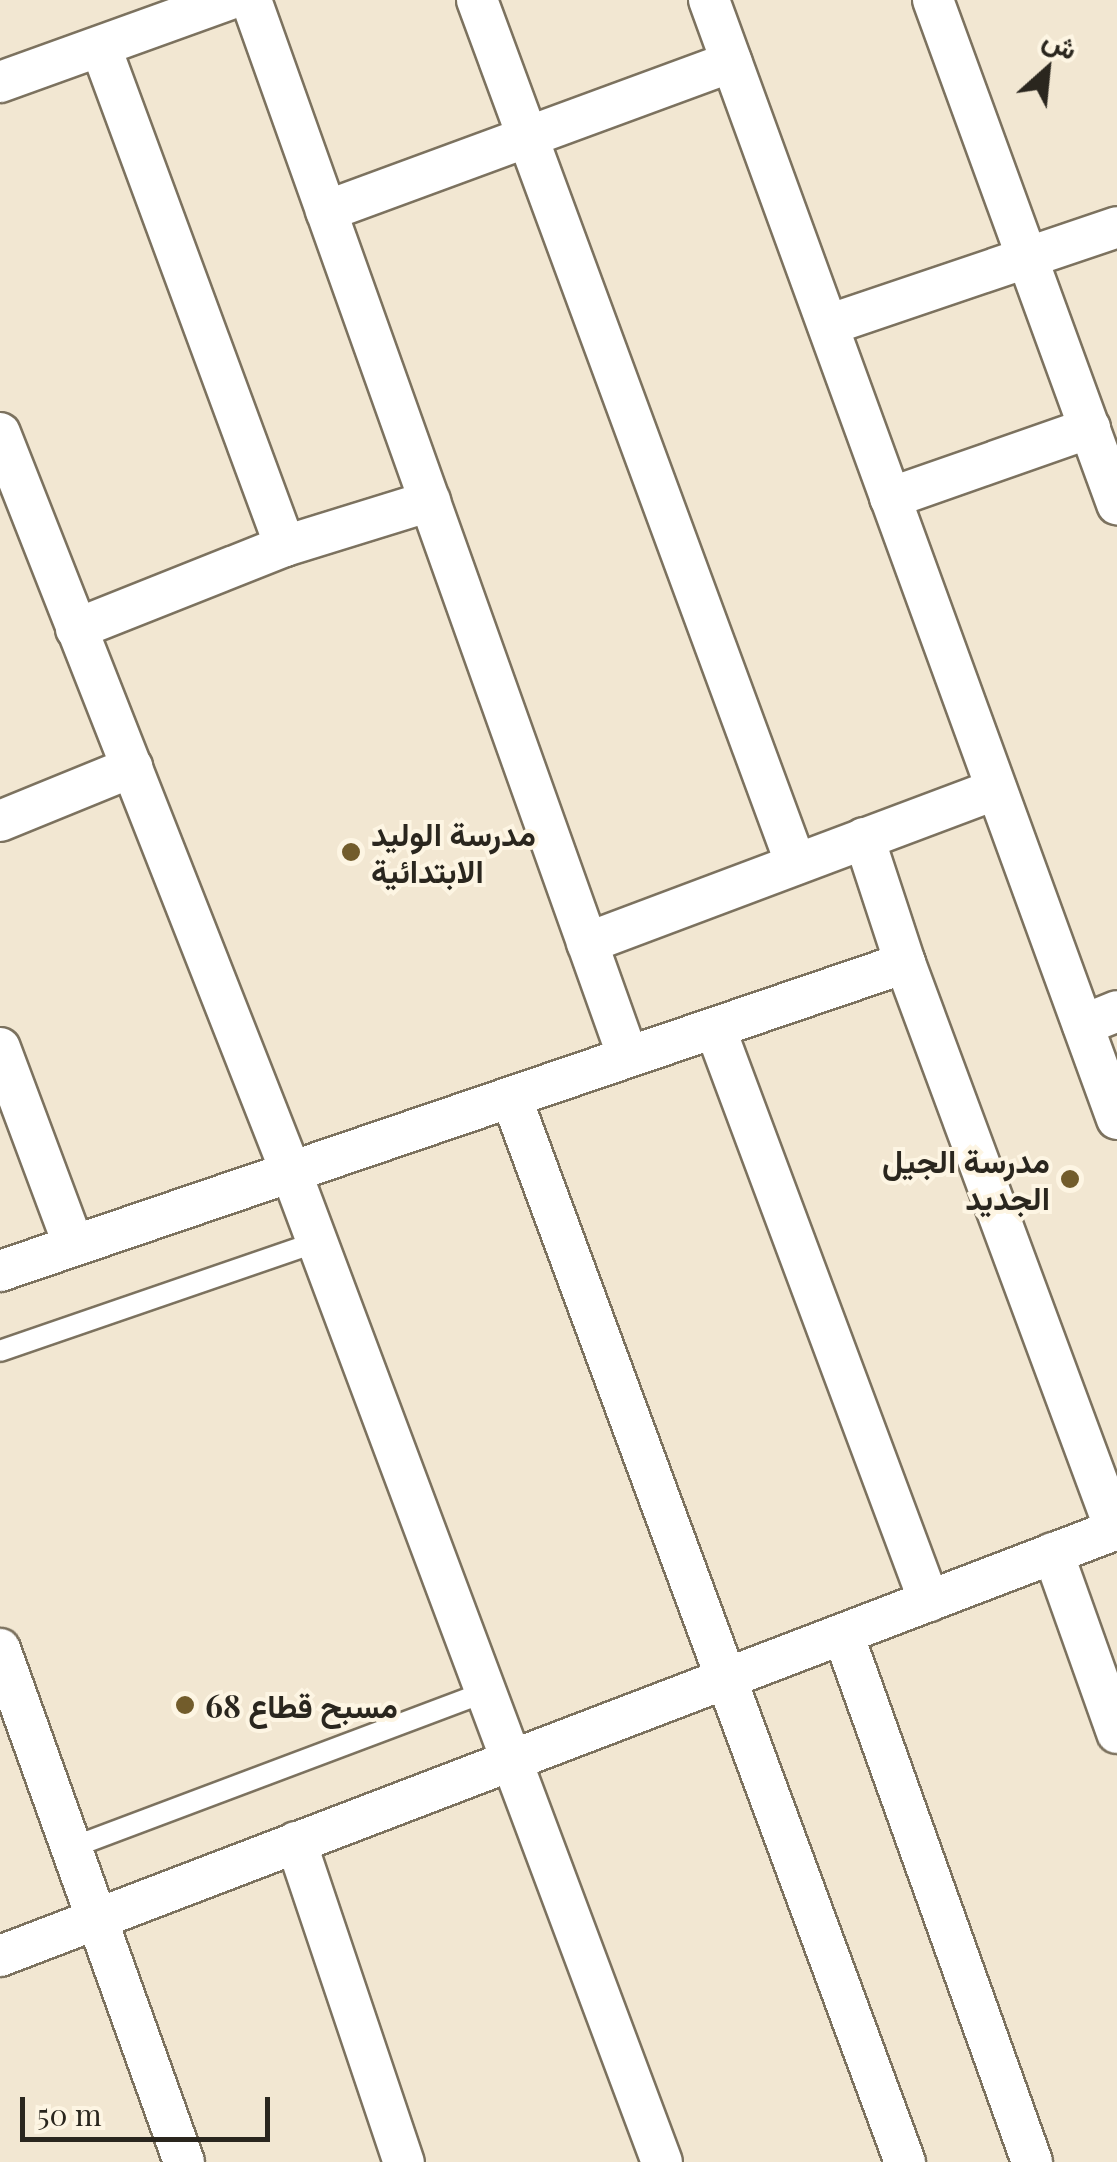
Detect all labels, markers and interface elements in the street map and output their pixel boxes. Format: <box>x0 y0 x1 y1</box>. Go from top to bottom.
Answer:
text: ش <box>1037 19 1084 67</box>
north arrow <box>997 20 1097 120</box>
place label: مدرسة الوليد الابتدائية <box>371 815 536 890</box>
marker: مدرسة الوليد الابتدائية <box>340 841 362 863</box>
place label: مدرسة الجيل الجديد <box>882 1142 1050 1217</box>
marker: مدرسة الجيل الجديد <box>1059 1168 1081 1190</box>
place label: مسبح قطاع 68 <box>205 1686 398 1724</box>
marker: مسبح قطاع 68 <box>174 1694 196 1716</box>
scale bar <box>25 2077 275 2139</box>
text: 50 m <box>37 2094 102 2134</box>

